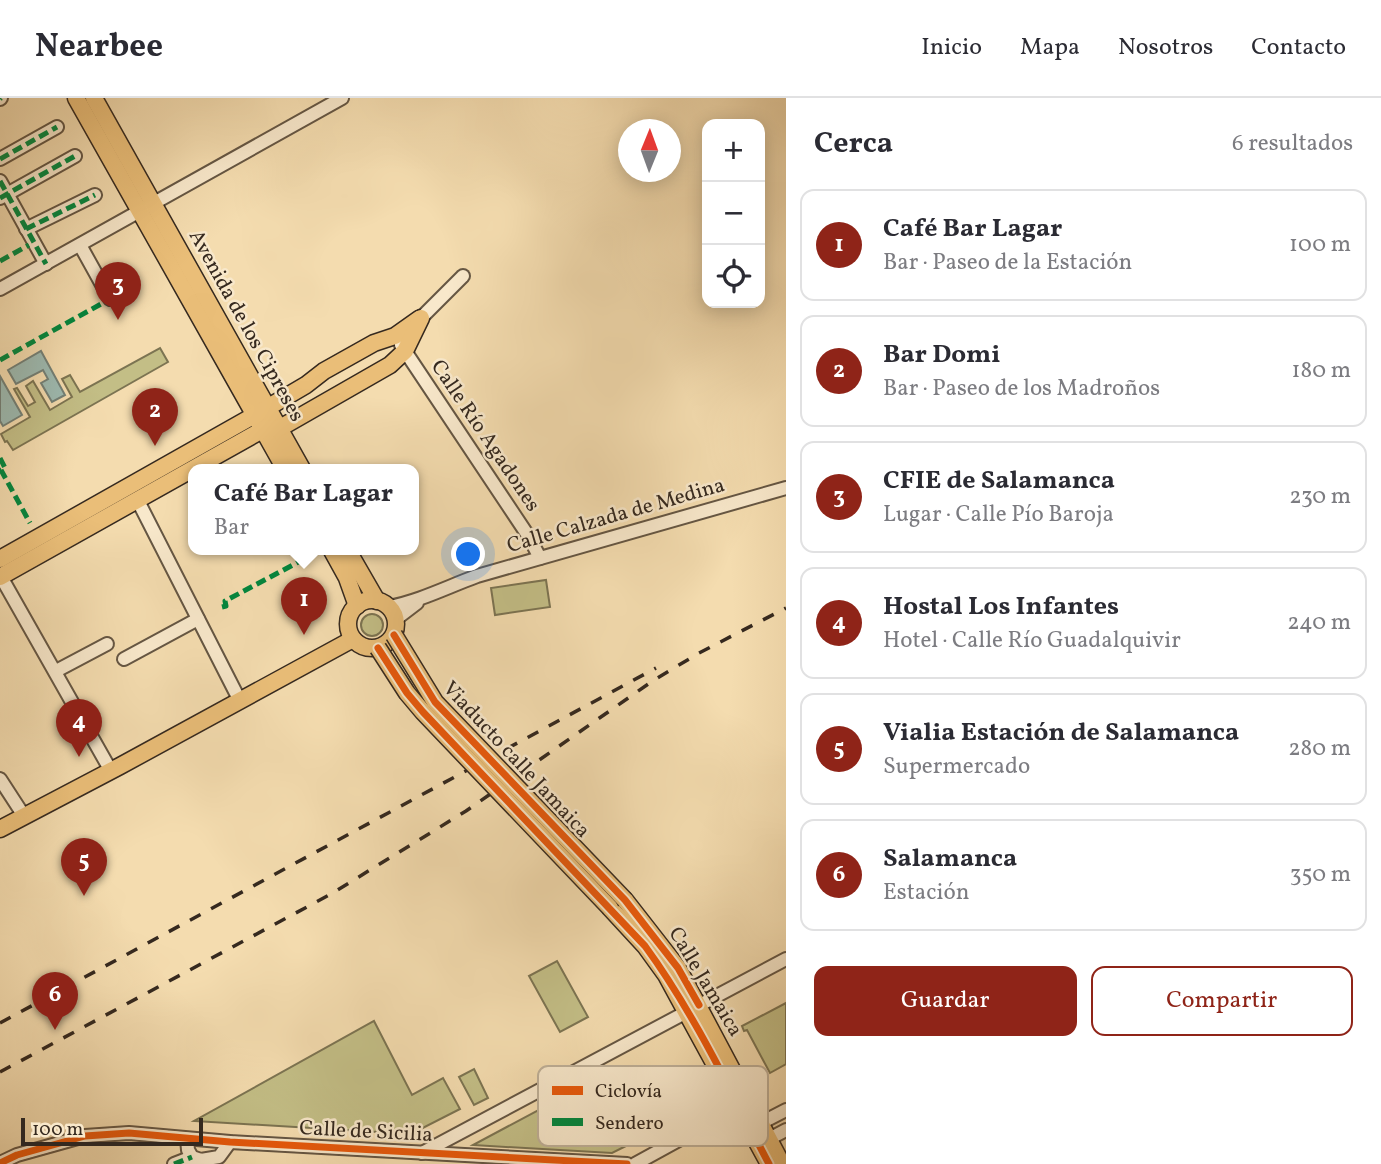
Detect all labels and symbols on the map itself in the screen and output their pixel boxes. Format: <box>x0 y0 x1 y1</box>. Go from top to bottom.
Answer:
north arrow <box>618 119 681 182</box>
street label: Avenida de los Cipreses <box>181 225 311 427</box>
pin: 3 <box>95 262 141 320</box>
street label: Calle Río Agadones <box>423 354 547 518</box>
pin: 2 <box>132 388 178 446</box>
street label: Calle Calzada de Medina <box>504 471 728 561</box>
your location <box>451 537 485 571</box>
pin: 1 <box>281 577 327 635</box>
street label: Viaducto calle Jamaica <box>436 675 596 845</box>
pin: 4 <box>56 699 102 757</box>
pin: 5 <box>61 838 107 896</box>
street label: Calle Jamaica <box>661 922 749 1042</box>
pin: 6 <box>32 972 78 1030</box>
legend <box>538 1066 768 1146</box>
text: Ciclovía <box>595 1079 662 1105</box>
text: Sendero <box>595 1111 664 1137</box>
street label: Calle de Sicilia <box>299 1114 433 1150</box>
scale bar <box>21 1115 203 1147</box>

